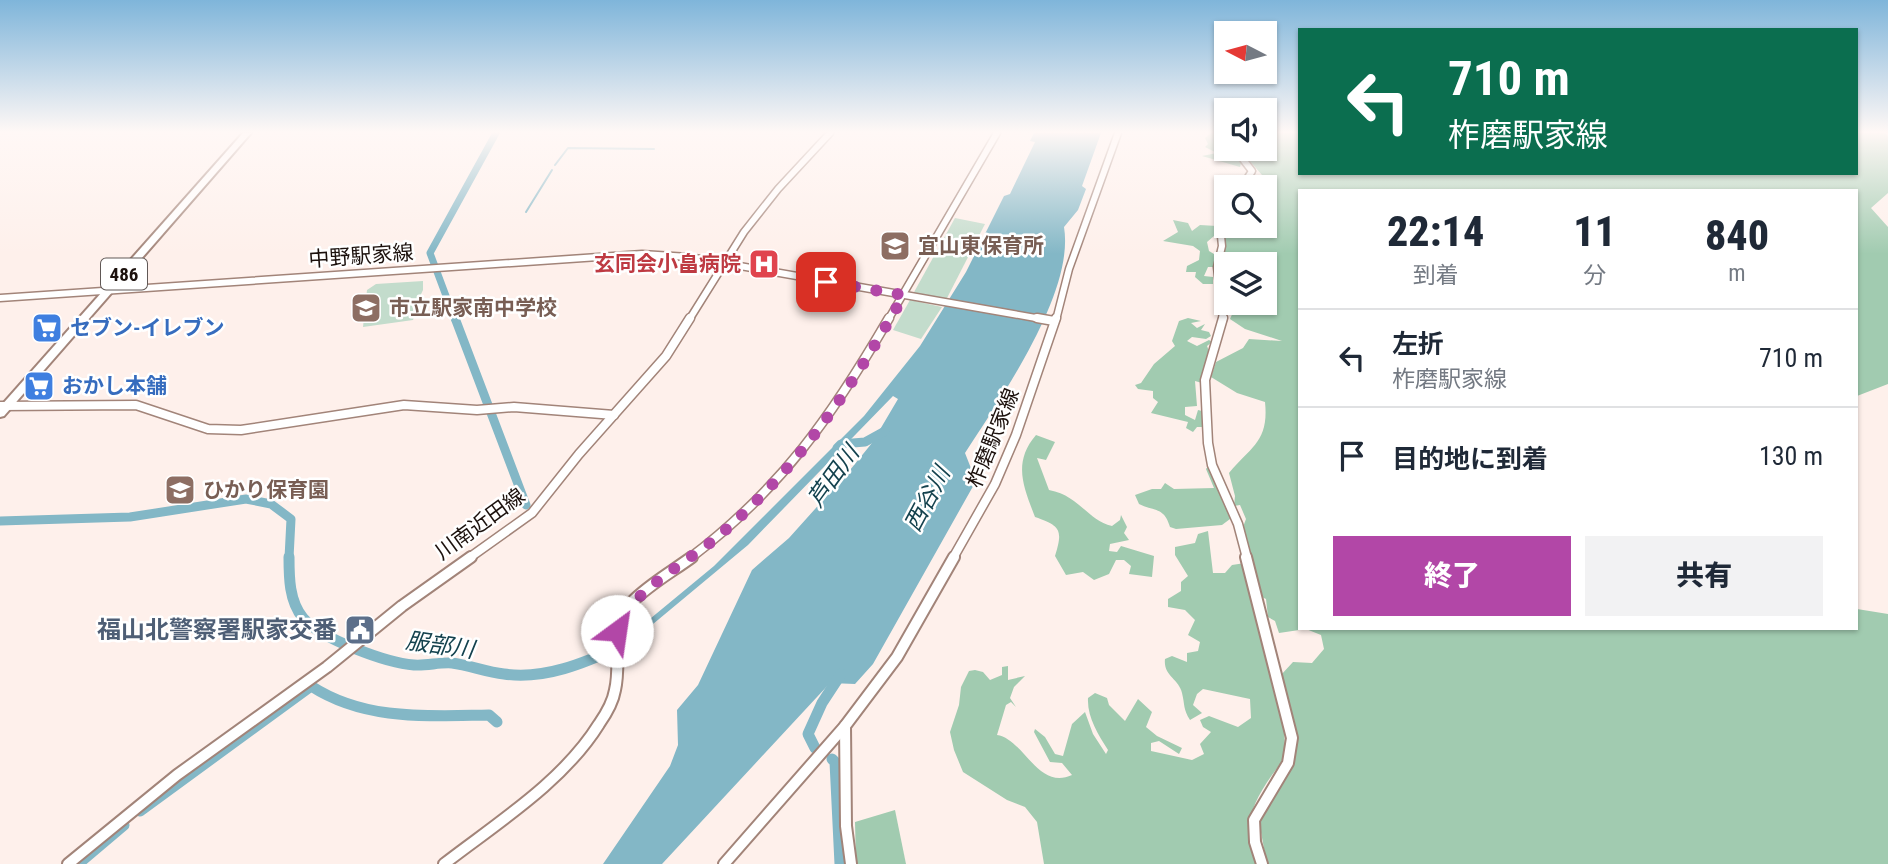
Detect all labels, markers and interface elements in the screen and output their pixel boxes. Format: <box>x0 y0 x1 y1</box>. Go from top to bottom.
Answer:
north arrow <box>1214 21 1278 84</box>
map controls <box>1214 21 1277 315</box>
text: 710 m <box>1448 50 1570 107</box>
icon: left <box>1333 56 1424 147</box>
button: sound <box>1214 98 1277 161</box>
text: 柞磨駅家線 <box>1448 116 1608 154</box>
button: search <box>1214 175 1277 238</box>
text: 22:14 <box>1387 207 1484 256</box>
text: 11 <box>1573 207 1616 256</box>
text: 840 <box>1705 211 1769 260</box>
school or university icon: 宜山東保育所 <box>878 229 912 263</box>
place label: 宜山東保育所 <box>918 234 1044 258</box>
street label: 中野駅家線 <box>308 240 414 272</box>
hospital icon: 玄同会小畠病院 <box>747 247 781 281</box>
place label: 玄同会小畠病院 <box>594 252 741 276</box>
pin <box>796 252 856 312</box>
button: layers <box>1214 252 1277 315</box>
road number: 486 <box>101 258 147 290</box>
text: m <box>1728 260 1746 287</box>
text: 到着 <box>1413 262 1459 289</box>
text: 分 <box>1583 262 1606 289</box>
icon: arrive <box>807 263 845 301</box>
school or university icon: 市立駅家南中学校 <box>349 291 383 325</box>
place label: 市立駅家南中学校 <box>389 296 557 320</box>
supermarket icon: セブン-イレブン <box>30 311 64 345</box>
place label: セブン-イレブン <box>70 316 225 340</box>
text: 左折 <box>1392 329 1444 359</box>
icon: left <box>1333 339 1371 377</box>
text: 710 m <box>1759 343 1823 373</box>
text: 柞磨駅家線 <box>1392 366 1507 393</box>
supermarket icon: おかし本舗 <box>22 369 56 403</box>
place label: おかし本舗 <box>62 374 167 398</box>
street label: 柞磨駅家線 <box>962 385 1024 491</box>
icon: arrive <box>1333 437 1371 475</box>
water label: 芦田川 <box>802 438 866 512</box>
text: 130 m <box>1759 441 1823 471</box>
text: 目的地に到着 <box>1392 444 1548 474</box>
water label: 西谷川 <box>899 460 957 536</box>
school or university icon: ひかり保育園 <box>163 473 197 507</box>
place label: ひかり保育園 <box>203 478 329 502</box>
street label: 川南近田線 <box>430 483 530 565</box>
button: 終了 <box>1333 536 1571 616</box>
button: 共有 <box>1585 536 1823 616</box>
position arrow <box>580 594 654 668</box>
public building icon: 福山北警察署駅家交番 <box>343 613 377 647</box>
place label: 福山北警察署駅家交番 <box>97 616 337 644</box>
water label: 服部川 <box>404 627 479 664</box>

